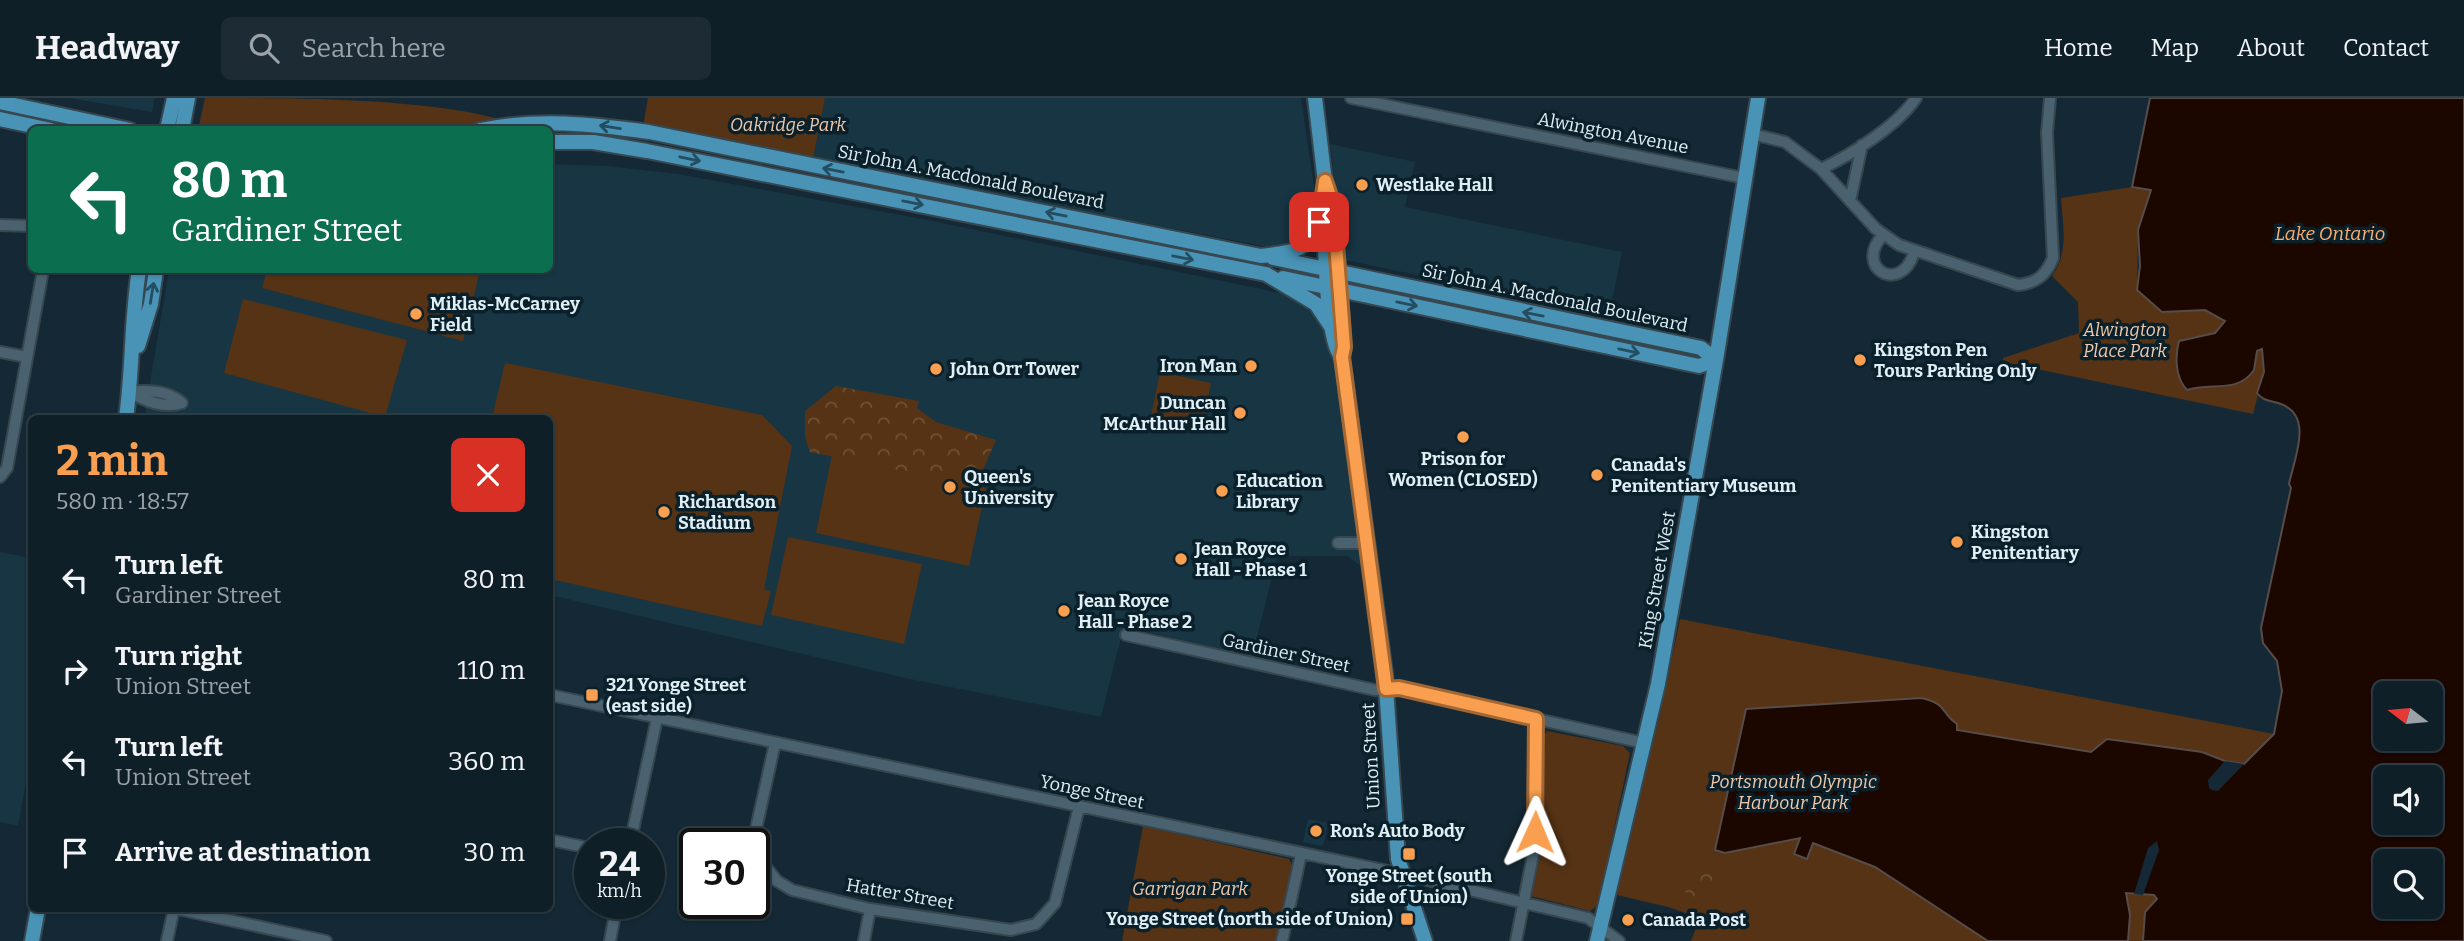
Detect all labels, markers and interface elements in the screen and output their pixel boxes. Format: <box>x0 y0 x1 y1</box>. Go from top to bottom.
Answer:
search box <box>221 17 711 80</box>
text: Headway <box>35 28 179 68</box>
icon: search <box>245 29 283 67</box>
text: Search here <box>301 33 446 64</box>
text: Home <box>2044 34 2113 62</box>
text: Map <box>2151 34 2199 62</box>
text: About <box>2237 34 2305 62</box>
text: Contact <box>2343 34 2429 62</box>
street label: Alwington Avenue <box>1536 108 1690 158</box>
park label: Oakridge Park <box>730 114 846 136</box>
one-way arrow <box>599 120 621 133</box>
street label: Sir John A. Macdonald Boulevard <box>836 140 1106 214</box>
text: 80 m <box>171 151 287 210</box>
one-way arrow <box>678 153 701 167</box>
icon: left <box>56 154 147 245</box>
one-way arrow <box>822 162 845 176</box>
place label: Westlake Hall <box>1376 174 1493 196</box>
marker: Westlake Hall <box>1354 177 1370 193</box>
pin <box>1289 192 1349 252</box>
one-way arrow <box>901 197 924 211</box>
icon: arrive <box>1300 203 1338 241</box>
one-way arrow <box>1045 207 1068 221</box>
text: Gardiner Street <box>171 211 402 249</box>
water label: Lake Ontario <box>2275 222 2385 245</box>
one-way arrow <box>1171 252 1194 265</box>
street label: Sir John A. Macdonald Boulevard <box>1420 259 1690 337</box>
one-way arrow <box>146 282 159 305</box>
place label: Miklas-McCarney Field <box>430 293 581 336</box>
one-way arrow <box>1395 298 1418 312</box>
marker: Miklas-McCarney Field <box>408 306 424 322</box>
one-way arrow <box>1522 306 1545 320</box>
park label: Alwington Place Park <box>2082 319 2167 362</box>
place label: Kingston Pen Tours Parking Only <box>1874 339 2037 382</box>
one-way arrow <box>1617 345 1640 359</box>
marker: Kingston Pen Tours Parking Only <box>1852 352 1868 368</box>
place label: Iron Man <box>1160 355 1237 377</box>
place label: John Orr Tower <box>949 358 1080 380</box>
marker: Iron Man <box>1243 358 1259 374</box>
marker: John Orr Tower <box>928 361 944 377</box>
place label: Duncan McArthur Hall <box>1103 392 1226 435</box>
marker: Duncan McArthur Hall <box>1232 405 1248 421</box>
marker: Prison for Women (CLOSED) <box>1455 429 1471 445</box>
text: 2 min <box>56 436 168 486</box>
button: close <box>451 438 525 512</box>
place label: Prison for Women (CLOSED) <box>1388 448 1538 491</box>
place label: Canada's Penitentiary Museum <box>1611 454 1797 497</box>
place label: Queen's University <box>964 466 1055 509</box>
marker: Canada's Penitentiary Museum <box>1589 467 1605 483</box>
place label: Education Library <box>1236 470 1323 513</box>
marker: Queen's University <box>942 479 958 495</box>
marker: Education Library <box>1214 483 1230 499</box>
text: 580 m · 18:57 <box>56 487 189 515</box>
place label: Richardson Stadium <box>678 491 777 534</box>
marker: Richardson Stadium <box>656 504 672 520</box>
street label: King Street West <box>1634 509 1680 651</box>
place label: Kingston Penitentiary <box>1971 521 2080 564</box>
marker: Kingston Penitentiary <box>1949 534 1965 550</box>
place label: Jean Royce Hall - Phase 1 <box>1194 538 1307 581</box>
text: Turn left <box>115 550 223 581</box>
marker: Jean Royce Hall - Phase 1 <box>1173 551 1189 567</box>
icon: left <box>56 561 94 599</box>
text: 80 m <box>463 564 525 595</box>
text: Gardiner Street <box>115 581 281 609</box>
place label: Jean Royce Hall - Phase 2 <box>1077 590 1192 633</box>
marker: Jean Royce Hall - Phase 2 <box>1056 603 1072 619</box>
street label: Gardiner Street <box>1220 629 1352 677</box>
text: Turn right <box>115 641 242 672</box>
icon: right <box>56 652 94 690</box>
text: 110 m <box>457 655 525 686</box>
text: Union Street <box>115 672 251 700</box>
place label: 321 Yonge Street (east side) <box>606 674 746 717</box>
north arrow <box>2373 681 2443 751</box>
map controls <box>2373 681 2443 919</box>
marker: 321 Yonge Street (east side) <box>584 687 600 703</box>
street label: Union Street <box>1357 702 1385 810</box>
text: Turn left <box>115 732 223 763</box>
icon: left <box>56 743 94 781</box>
text: 360 m <box>448 746 525 777</box>
text: Union Street <box>115 763 251 791</box>
button: sound <box>2373 765 2443 835</box>
street label: Yonge Street <box>1038 770 1147 814</box>
park label: Portsmouth Olympic Harbour Park <box>1709 771 1877 814</box>
position arrow <box>1498 795 1572 869</box>
place label: Ron’s Auto Body <box>1330 820 1466 842</box>
marker: Ron’s Auto Body <box>1308 823 1324 839</box>
speed limit sign: 30 <box>679 828 770 919</box>
icon: arrive <box>56 834 94 872</box>
text: Arrive at destination <box>115 837 370 868</box>
text: 30 m <box>464 837 525 868</box>
text: 24 <box>599 843 640 885</box>
marker: Yonge Street (south side of Union) <box>1401 846 1417 862</box>
button: search <box>2373 849 2443 919</box>
place label: Yonge Street (south side of Union) <box>1326 865 1493 908</box>
street label: Hatter Street <box>844 874 956 914</box>
park label: Garrigan Park <box>1132 878 1248 900</box>
text: km/h <box>597 880 642 902</box>
place label: Yonge Street (north side of Union) <box>1106 908 1393 930</box>
place label: Canada Post <box>1642 909 1746 931</box>
marker: Yonge Street (north side of Union) <box>1399 911 1415 927</box>
marker: Canada Post <box>1620 912 1636 928</box>

